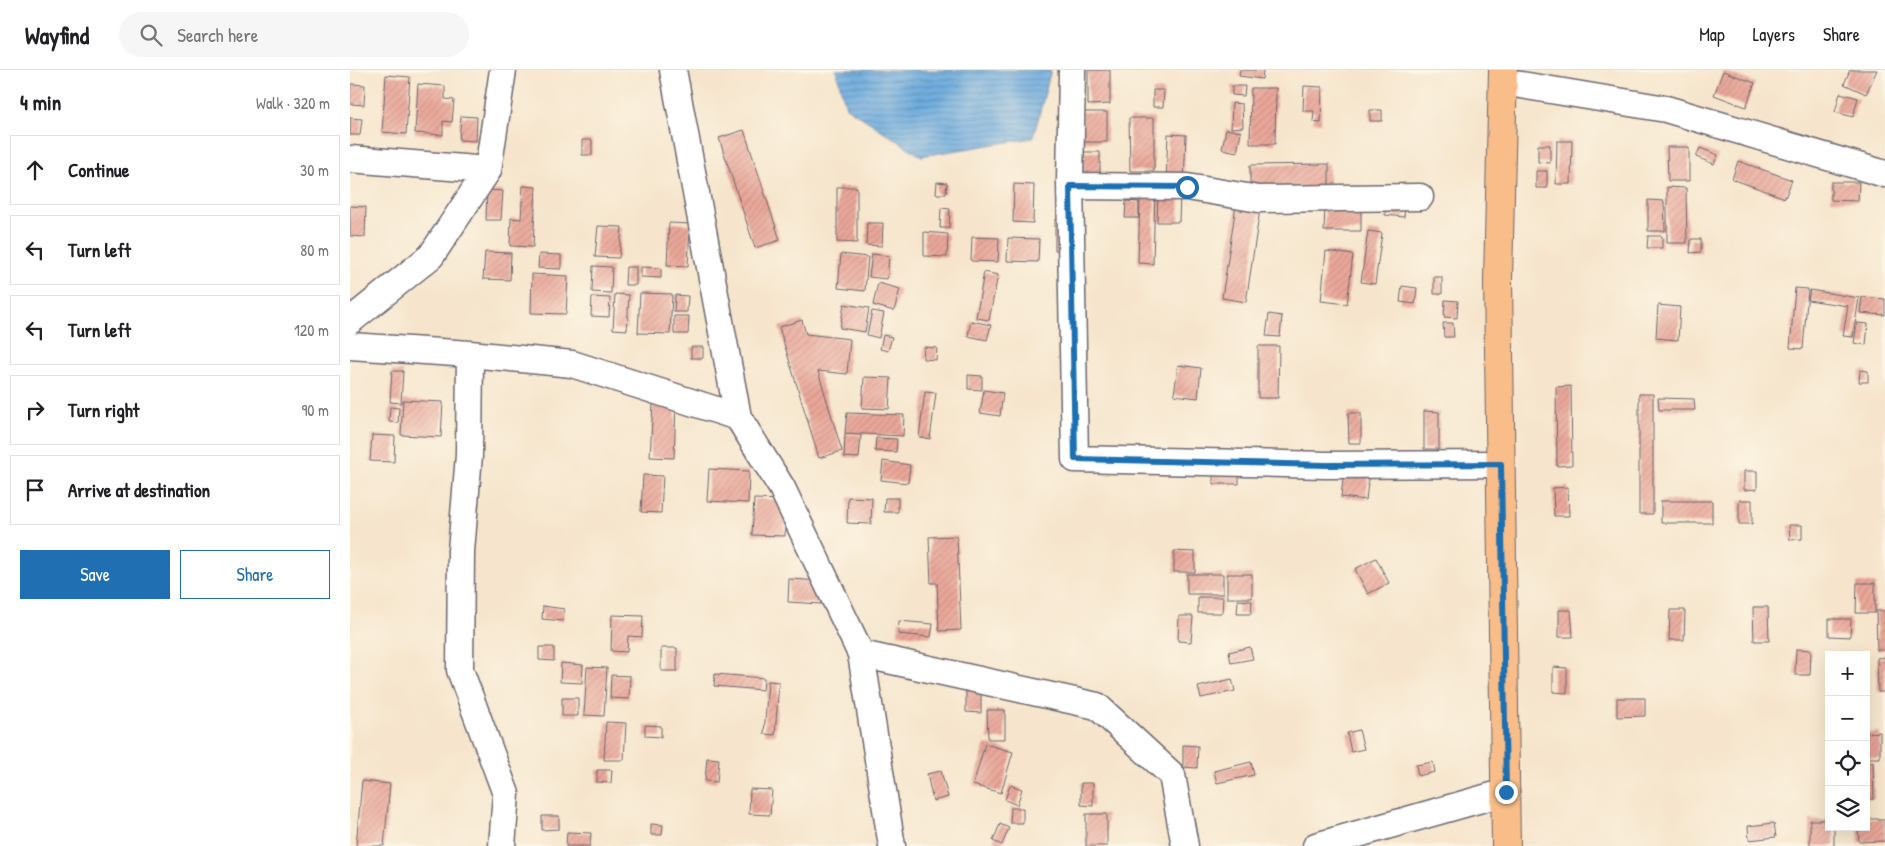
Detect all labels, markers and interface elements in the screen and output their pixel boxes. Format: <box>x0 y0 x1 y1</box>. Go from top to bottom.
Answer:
search box <box>119 12 469 57</box>
text: Wayfind <box>25 19 89 51</box>
icon: search <box>137 21 165 49</box>
text: Search here <box>177 22 258 48</box>
text: Map <box>1699 22 1725 47</box>
text: Layers <box>1753 22 1795 47</box>
text: Share <box>1823 22 1860 47</box>
text: 4 min <box>20 88 61 117</box>
text: Walk · 320 m <box>256 92 330 114</box>
icon: ahead <box>21 156 49 184</box>
text: Continue <box>68 157 129 183</box>
text: 30 m <box>300 159 329 181</box>
route start <box>1176 176 1199 199</box>
icon: left <box>21 236 49 264</box>
text: Turn left <box>68 237 131 263</box>
text: 80 m <box>300 239 329 261</box>
icon: left <box>21 316 49 344</box>
text: Turn left <box>68 317 131 343</box>
text: 120 m <box>294 319 329 341</box>
icon: right <box>21 396 49 424</box>
text: Turn right <box>68 397 139 423</box>
text: 90 m <box>301 399 329 421</box>
icon: arrive <box>21 476 49 504</box>
text: Arrive at destination <box>68 477 210 503</box>
button: Save <box>20 550 170 599</box>
button: Share <box>180 550 330 599</box>
map controls <box>1825 651 1870 831</box>
button: + <box>1825 651 1870 696</box>
button: − <box>1825 696 1870 741</box>
button: locate <box>1825 741 1870 786</box>
route end <box>1495 781 1518 804</box>
button: layers <box>1825 786 1870 831</box>

